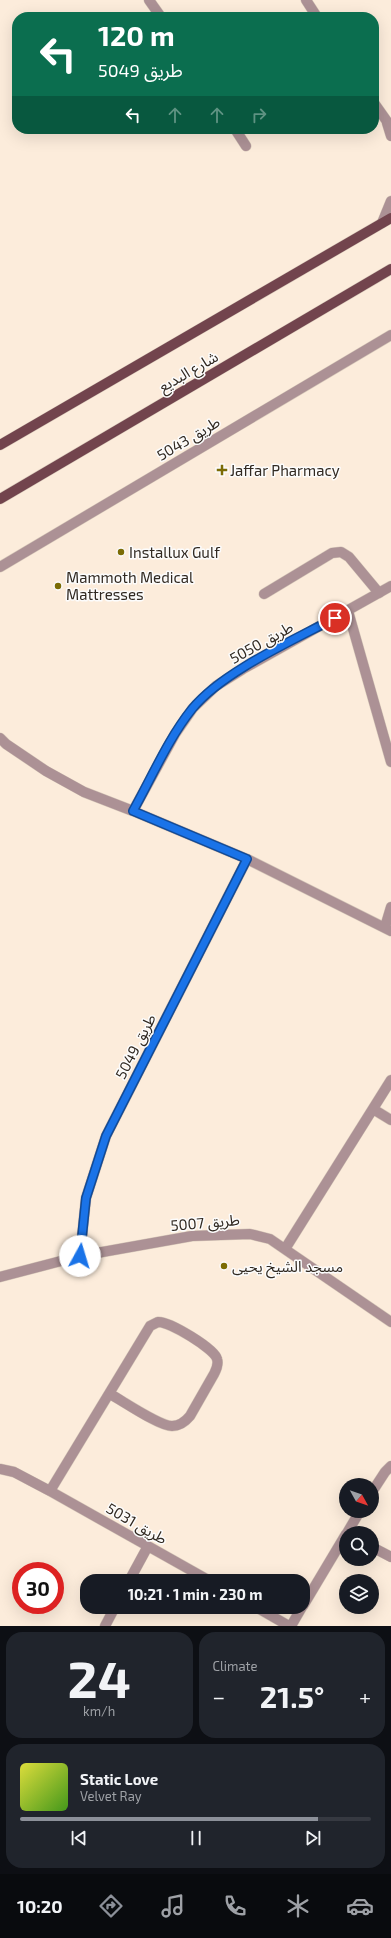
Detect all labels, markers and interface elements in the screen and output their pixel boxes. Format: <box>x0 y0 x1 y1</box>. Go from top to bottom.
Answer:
text: 120 m <box>98 18 175 52</box>
icon: left <box>32 28 84 80</box>
text: طريق 5049 <box>98 59 183 81</box>
icon: left <box>122 104 144 126</box>
icon: ahead <box>164 104 186 126</box>
icon: ahead <box>206 104 228 126</box>
icon: right <box>248 104 270 126</box>
street label: شارع البديع <box>155 347 223 399</box>
street label: طريق 5043 <box>153 412 224 466</box>
place label: Jaffar Pharmacy <box>230 461 340 479</box>
marker: Jaffar Pharmacy <box>217 465 227 475</box>
place label: Installux Gulf <box>129 543 220 561</box>
marker: Installux Gulf <box>116 547 126 557</box>
place label: Mammoth Medical Mattresses <box>66 568 194 603</box>
marker: Mammoth Medical Mattresses <box>53 581 63 591</box>
pin <box>318 601 352 635</box>
icon: arrive <box>324 607 346 629</box>
street label: طريق 5050 <box>226 617 297 669</box>
street label: طريق 5049 <box>111 1011 161 1082</box>
street label: طريق 5007 <box>170 1210 241 1236</box>
position arrow <box>59 1235 101 1277</box>
place label: مسجد الشيخ يحيى <box>232 1257 343 1279</box>
marker: مسجد الشيخ يحيى <box>219 1261 229 1271</box>
north arrow <box>339 1478 379 1518</box>
map controls <box>339 1478 379 1614</box>
street label: طريق 5031 <box>102 1498 171 1549</box>
button: search <box>339 1526 379 1566</box>
speed limit sign: 30 <box>12 1562 64 1614</box>
button: layers <box>339 1574 379 1614</box>
text: 10:21 · 1 min · 230 m <box>128 1585 262 1603</box>
text: 24 <box>68 1646 131 1708</box>
text: Climate <box>213 1658 257 1674</box>
text: 21.5° <box>260 1678 324 1714</box>
text: − <box>213 1683 225 1709</box>
text: + <box>359 1683 371 1709</box>
text: km/h <box>83 1703 115 1719</box>
text: Static Love <box>80 1770 158 1788</box>
text: Velvet Ray <box>80 1788 142 1804</box>
icon: previous <box>68 1827 90 1849</box>
icon: pause <box>185 1827 207 1849</box>
icon: next <box>302 1827 324 1849</box>
icon: directions <box>97 1892 125 1920</box>
icon: music <box>159 1892 187 1920</box>
icon: phone <box>221 1892 249 1920</box>
icon: climate <box>284 1892 312 1920</box>
icon: car <box>346 1892 374 1920</box>
text: 10:20 <box>17 1895 63 1917</box>

